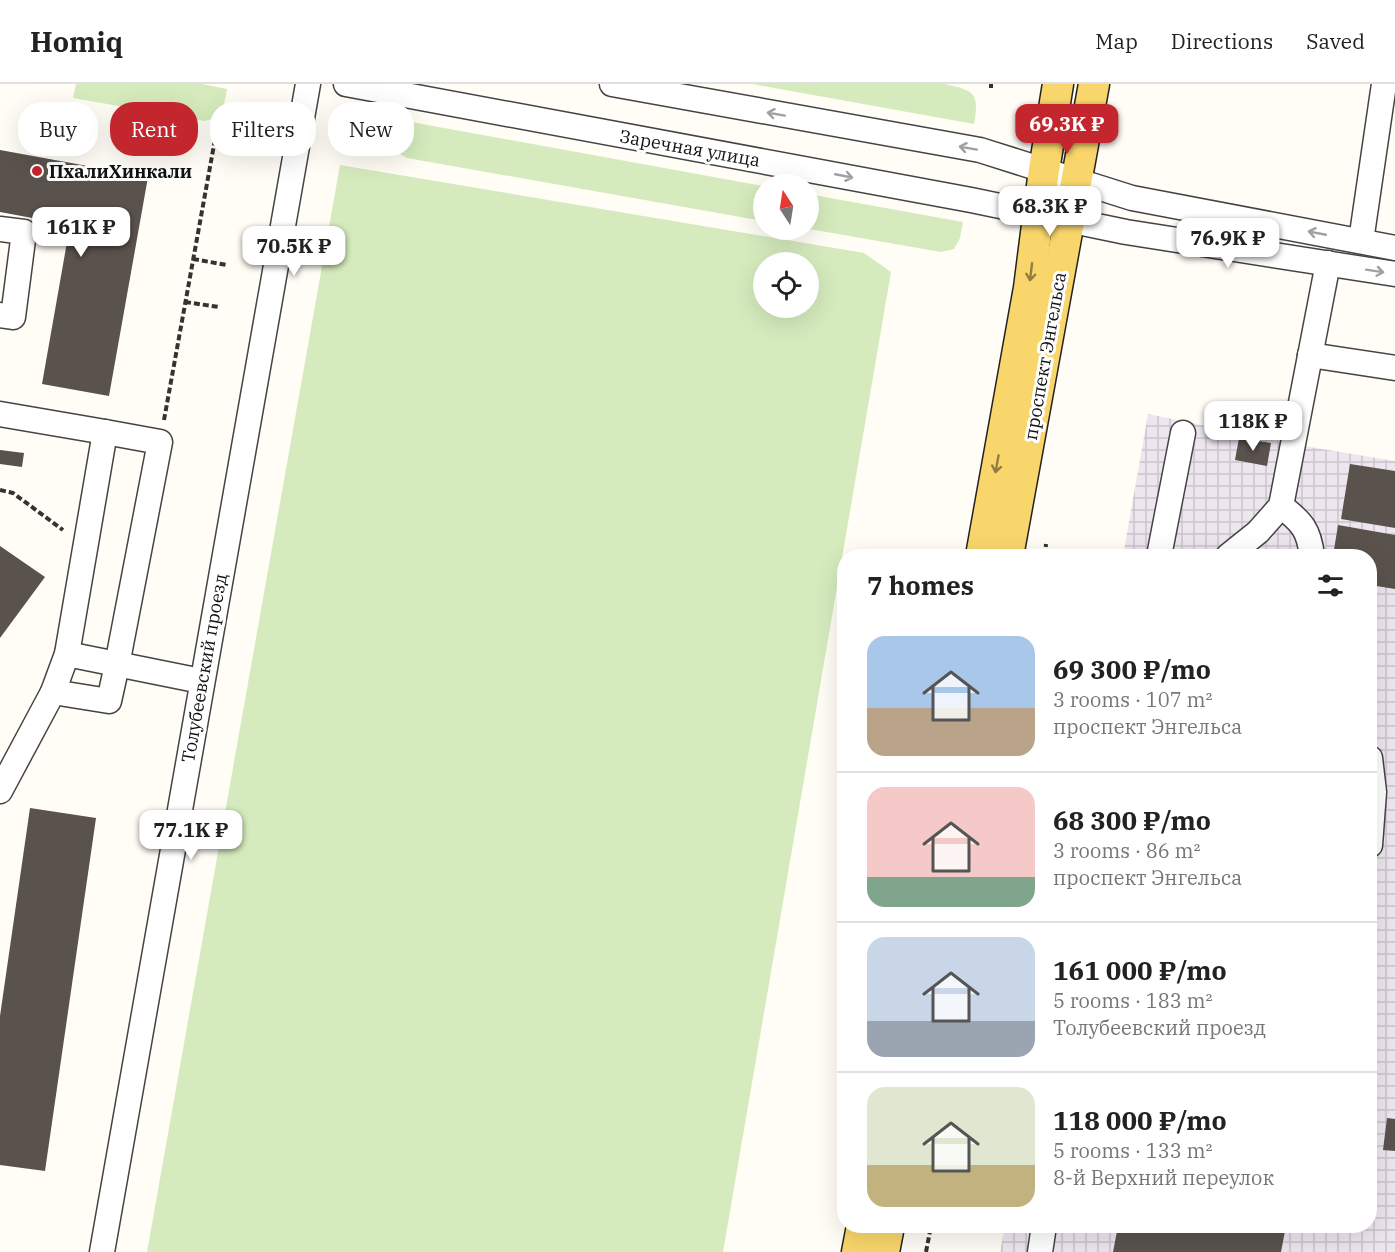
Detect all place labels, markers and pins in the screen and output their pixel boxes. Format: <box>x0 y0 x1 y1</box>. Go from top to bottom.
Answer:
pin: 69.3K ₽ <box>1012 104 1122 155</box>
place label: ПхалиХинкали <box>49 160 192 183</box>
marker: ПхалиХинкали <box>30 164 44 178</box>
pin: 68.3K ₽ <box>995 186 1105 237</box>
pin: 161K ₽ <box>32 207 130 258</box>
pin: 76.9K ₽ <box>1173 218 1283 269</box>
pin: 70.5K ₽ <box>239 226 349 277</box>
pin: 118K ₽ <box>1204 401 1302 452</box>
pin: 77.1K ₽ <box>136 810 246 861</box>

